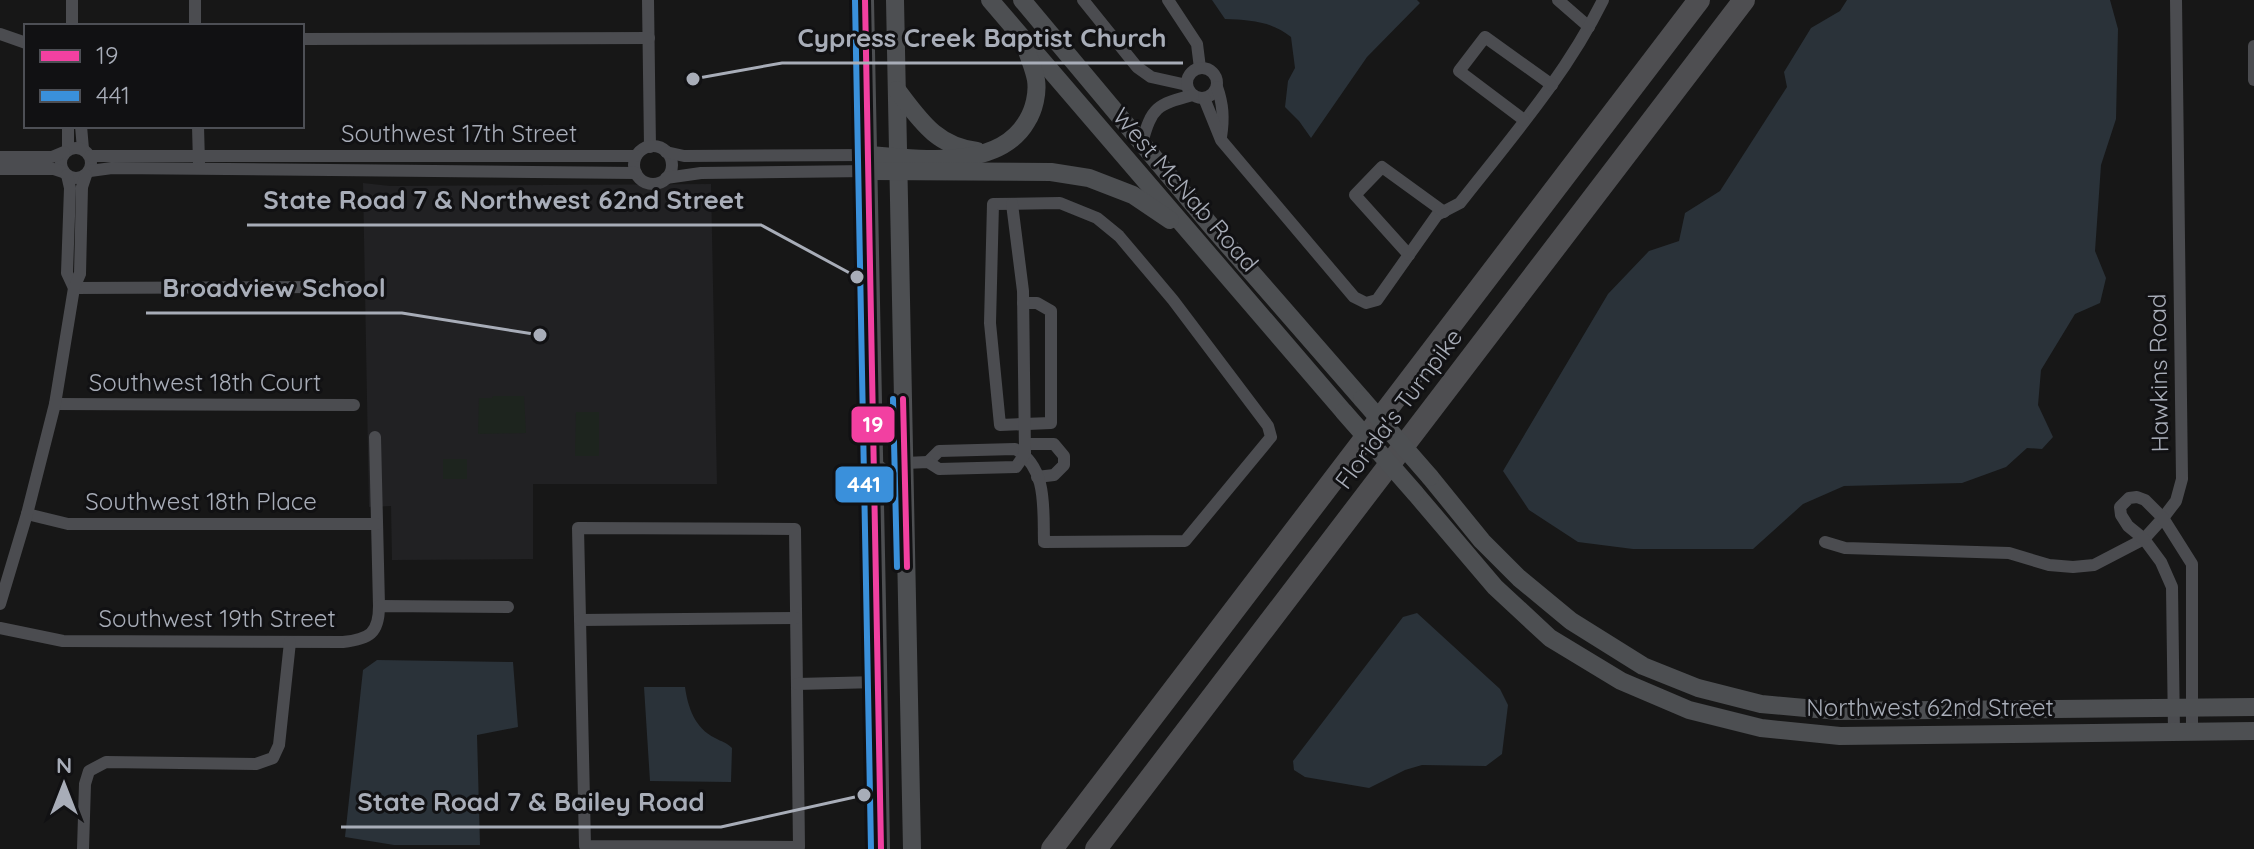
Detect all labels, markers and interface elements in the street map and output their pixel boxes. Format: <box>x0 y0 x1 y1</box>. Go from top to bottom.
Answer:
callout: Cypress Creek Baptist Church <box>782 13 1183 63</box>
text: Cypress Creek Baptist Church <box>797 21 1167 54</box>
legend <box>24 24 304 128</box>
text: 19 <box>96 40 118 70</box>
text: 441 <box>96 80 130 110</box>
street label: West McNab Road <box>1106 101 1265 277</box>
street label: Southwest 17th Street <box>341 118 577 148</box>
callout: State Road 7 & Northwest 62nd Street <box>247 175 761 225</box>
text: State Road 7 & Northwest 62nd Street <box>263 183 745 216</box>
callout: Broadview School <box>146 263 402 313</box>
text: Broadview School <box>162 271 386 304</box>
street label: Hawkins Road <box>2142 293 2174 453</box>
street label: Florida's Turnpike <box>1328 322 1468 495</box>
street label: Southwest 18th Court <box>89 367 321 397</box>
line badge: 19 <box>850 405 896 444</box>
text: 19 <box>862 410 884 438</box>
line badge: 441 <box>834 465 895 504</box>
text: 441 <box>847 470 881 498</box>
street label: Southwest 18th Place <box>85 486 317 516</box>
street label: Southwest 19th Street <box>98 603 336 633</box>
street label: Northwest 62nd Street <box>1806 692 2054 722</box>
north arrow <box>24 745 104 825</box>
text: N <box>56 751 72 779</box>
callout: State Road 7 & Bailey Road <box>341 777 721 827</box>
text: State Road 7 & Bailey Road <box>357 785 705 818</box>

